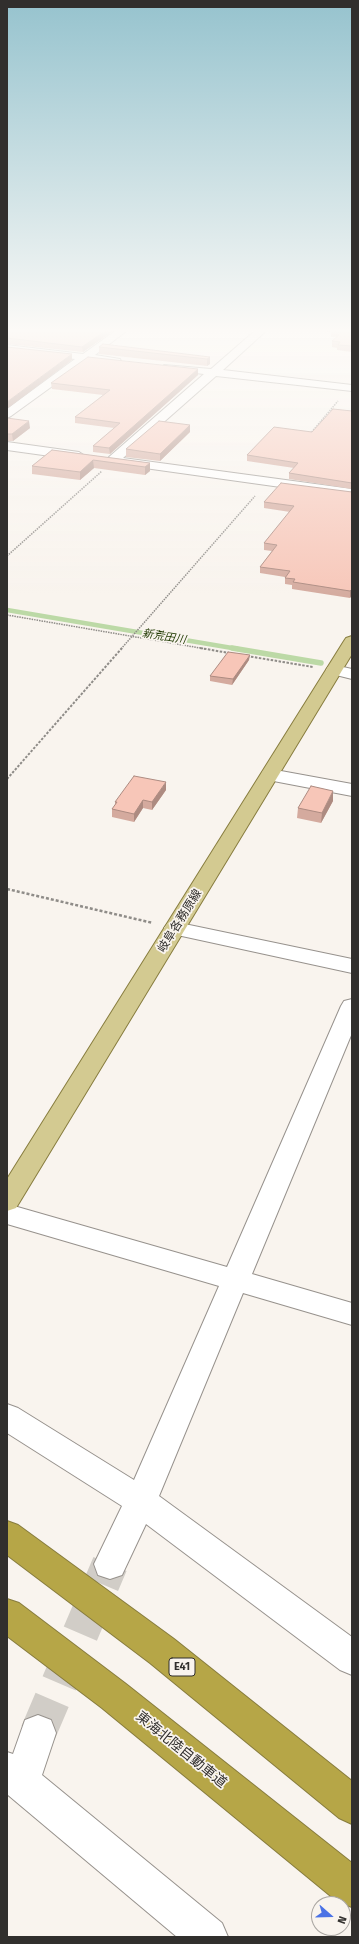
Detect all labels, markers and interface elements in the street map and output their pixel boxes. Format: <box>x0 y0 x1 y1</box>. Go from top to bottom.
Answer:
water label: 新荒田川 <box>141 627 187 647</box>
street label: 岐阜各務原線 <box>155 887 205 955</box>
road number: E41 <box>169 1658 195 1676</box>
street label: 東海北陸自動車道 <box>132 1708 230 1792</box>
north arrow <box>311 1896 351 1936</box>
text: N <box>334 1914 349 1926</box>

